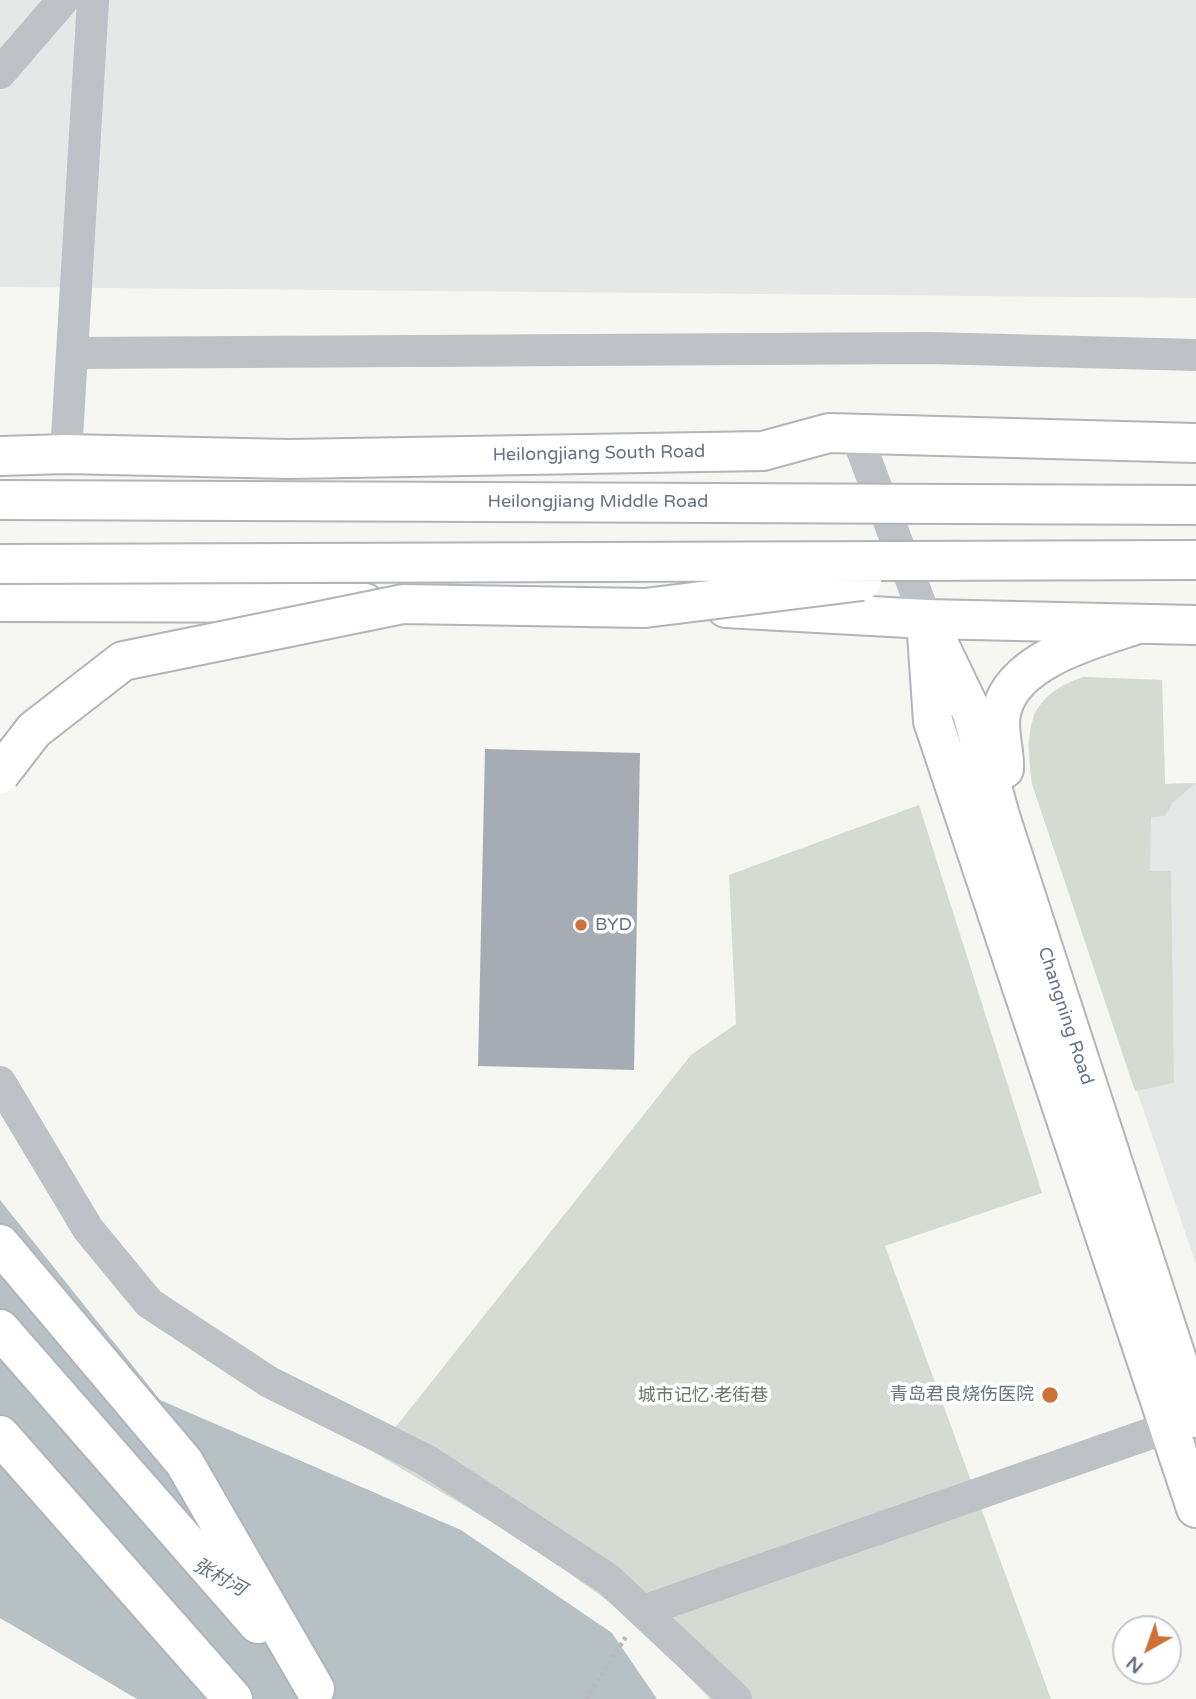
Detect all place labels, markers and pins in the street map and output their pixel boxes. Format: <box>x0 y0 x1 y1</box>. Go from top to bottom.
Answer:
place label: BYD <box>595 914 632 936</box>
marker: BYD <box>573 917 589 933</box>
place label: 青岛君良烧伤医院 <box>890 1384 1034 1406</box>
marker: 青岛君良烧伤医院 <box>1040 1385 1060 1405</box>

